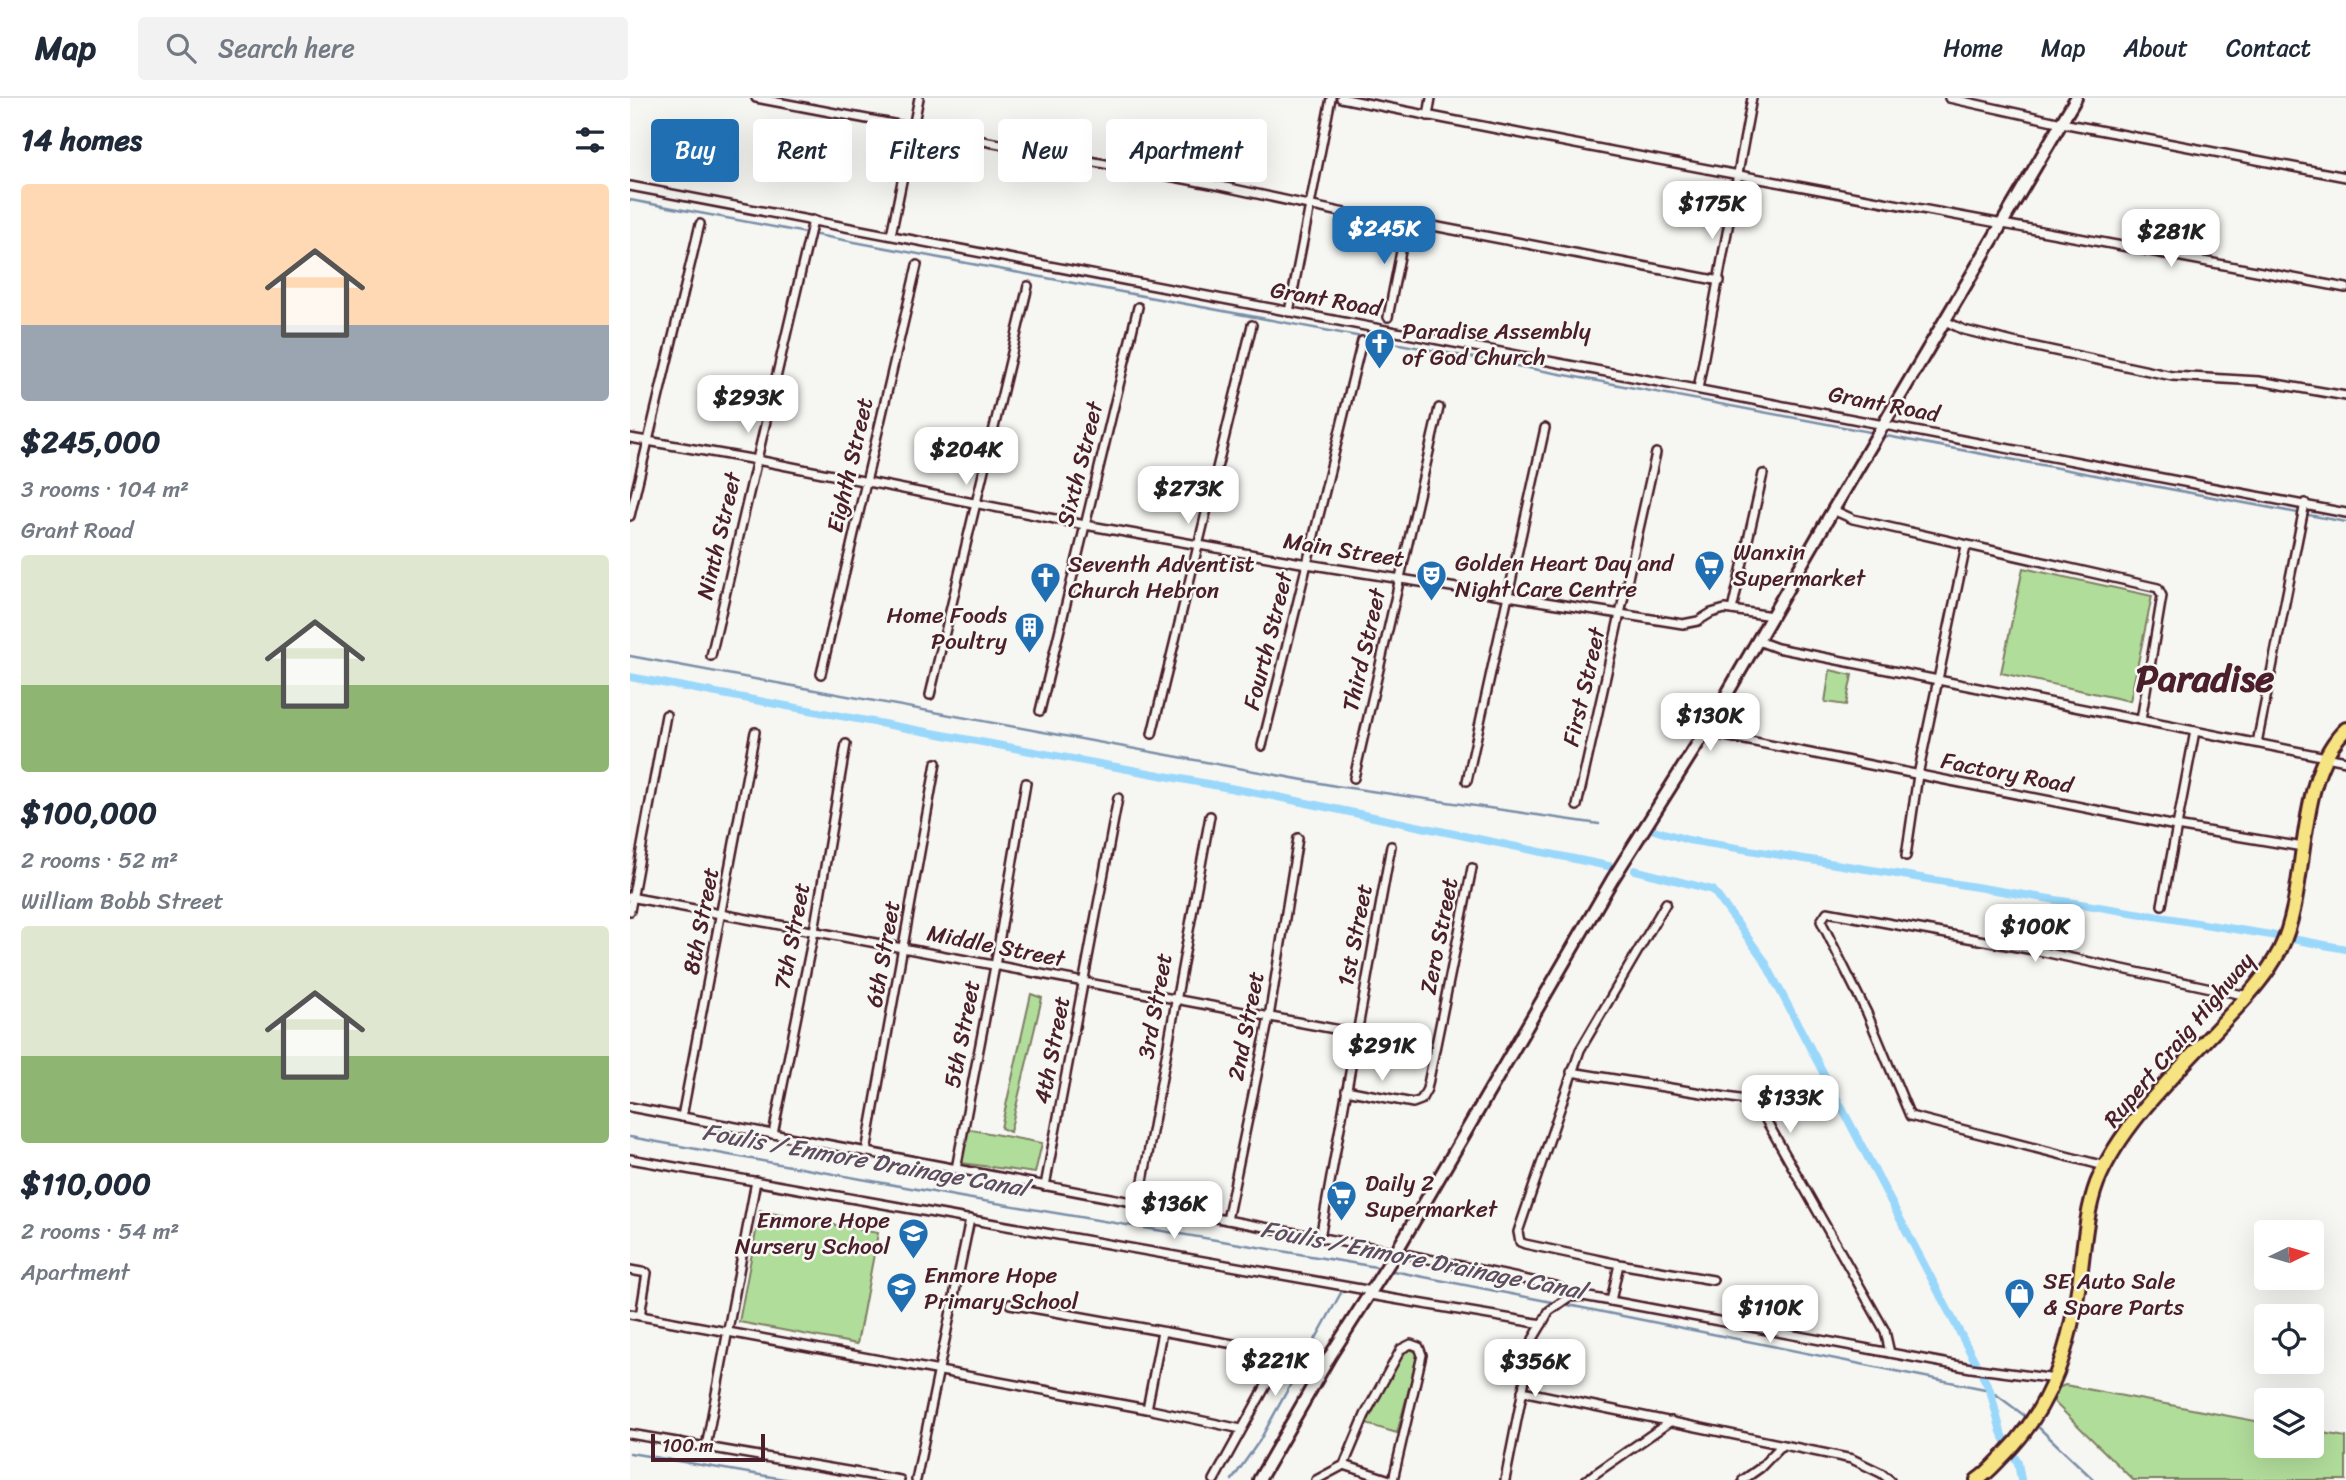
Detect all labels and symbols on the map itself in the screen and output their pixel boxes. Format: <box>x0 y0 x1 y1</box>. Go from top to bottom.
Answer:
pin: $175K <box>1663 181 1761 241</box>
pin: $245K <box>1335 206 1433 266</box>
pin: $281K <box>2122 209 2220 269</box>
street label: Grant Road <box>1267 269 1387 329</box>
place label: Paradise Assembly of God Church <box>1402 311 1591 378</box>
church icon: Paradise Assembly of God Church <box>1362 327 1396 371</box>
street label: Grant Road <box>1825 373 1945 435</box>
pin: $293K <box>699 376 797 435</box>
street label: Eighth Street <box>815 393 885 537</box>
street label: Sixth Street <box>1045 396 1116 531</box>
pin: $204K <box>917 428 1015 487</box>
pin: $273K <box>1139 466 1237 526</box>
street label: Ninth Street <box>684 467 754 604</box>
street label: Main Street <box>1281 520 1407 580</box>
place label: Wanxin Supermarket <box>1733 532 1867 599</box>
place label: Golden Heart Day and Night Care Centre <box>1455 543 1675 610</box>
place label: Seventh Adventist Church Hebron <box>1068 544 1254 611</box>
supermarket icon: Wanxin Supermarket <box>1693 548 1727 592</box>
theatre icon: Golden Heart Day and Night Care Centre <box>1415 559 1449 603</box>
church icon: Seventh Adventist Church Hebron <box>1028 560 1062 604</box>
street label: Fourth Street <box>1231 566 1305 714</box>
street label: Third Street <box>1330 583 1398 716</box>
place label: Home Foods Poultry <box>886 595 1008 662</box>
building icon: Home Foods Poultry <box>1013 611 1047 655</box>
street label: First Street <box>1550 622 1618 751</box>
district label: Paradise <box>2136 646 2274 711</box>
pin: $130K <box>1661 694 1759 753</box>
street label: Factory Road <box>1937 740 2078 806</box>
street label: 8th Street <box>670 864 732 978</box>
street label: Zero Street <box>1408 874 1470 998</box>
street label: 7th Street <box>762 879 822 993</box>
street label: 1st Street <box>1325 880 1385 990</box>
street label: 6th Street <box>853 897 913 1011</box>
pin: $100K <box>1986 904 2084 964</box>
street label: Middle Street <box>923 913 1070 980</box>
street label: Rupert Craig Highway <box>2093 942 2265 1137</box>
street label: 3rd Street <box>1126 950 1184 1062</box>
street label: 2nd Street <box>1215 968 1277 1084</box>
street label: 5th Street <box>931 977 993 1091</box>
street label: 4th Street <box>1021 992 1083 1108</box>
pin: $291K <box>1333 1024 1431 1083</box>
pin: $133K <box>1741 1076 1839 1135</box>
water label: Foulis / Enmore Drainage Canal <box>699 1111 1036 1210</box>
place label: Daily 2 Supermarket <box>1365 1163 1499 1230</box>
supermarket icon: Daily 2 Supermarket <box>1325 1179 1359 1223</box>
pin: $136K <box>1125 1182 1223 1241</box>
place label: Enmore Hope Nursery School <box>735 1200 890 1267</box>
water label: Foulis / Enmore Drainage Canal <box>1258 1208 1594 1313</box>
school or university icon: Enmore Hope Nursery School <box>896 1216 930 1260</box>
north arrow <box>2254 1220 2324 1290</box>
place label: Enmore Hope Primary School <box>924 1255 1079 1322</box>
place label: SE Auto Sale & Spare Parts <box>2043 1261 2184 1328</box>
school or university icon: Enmore Hope Primary School <box>884 1271 918 1315</box>
shop icon: SE Auto Sale & Spare Parts <box>2003 1277 2037 1321</box>
pin: $110K <box>1721 1286 1819 1345</box>
pin: $221K <box>1226 1338 1324 1398</box>
pin: $356K <box>1486 1340 1584 1399</box>
scale bar <box>651 1431 765 1463</box>

